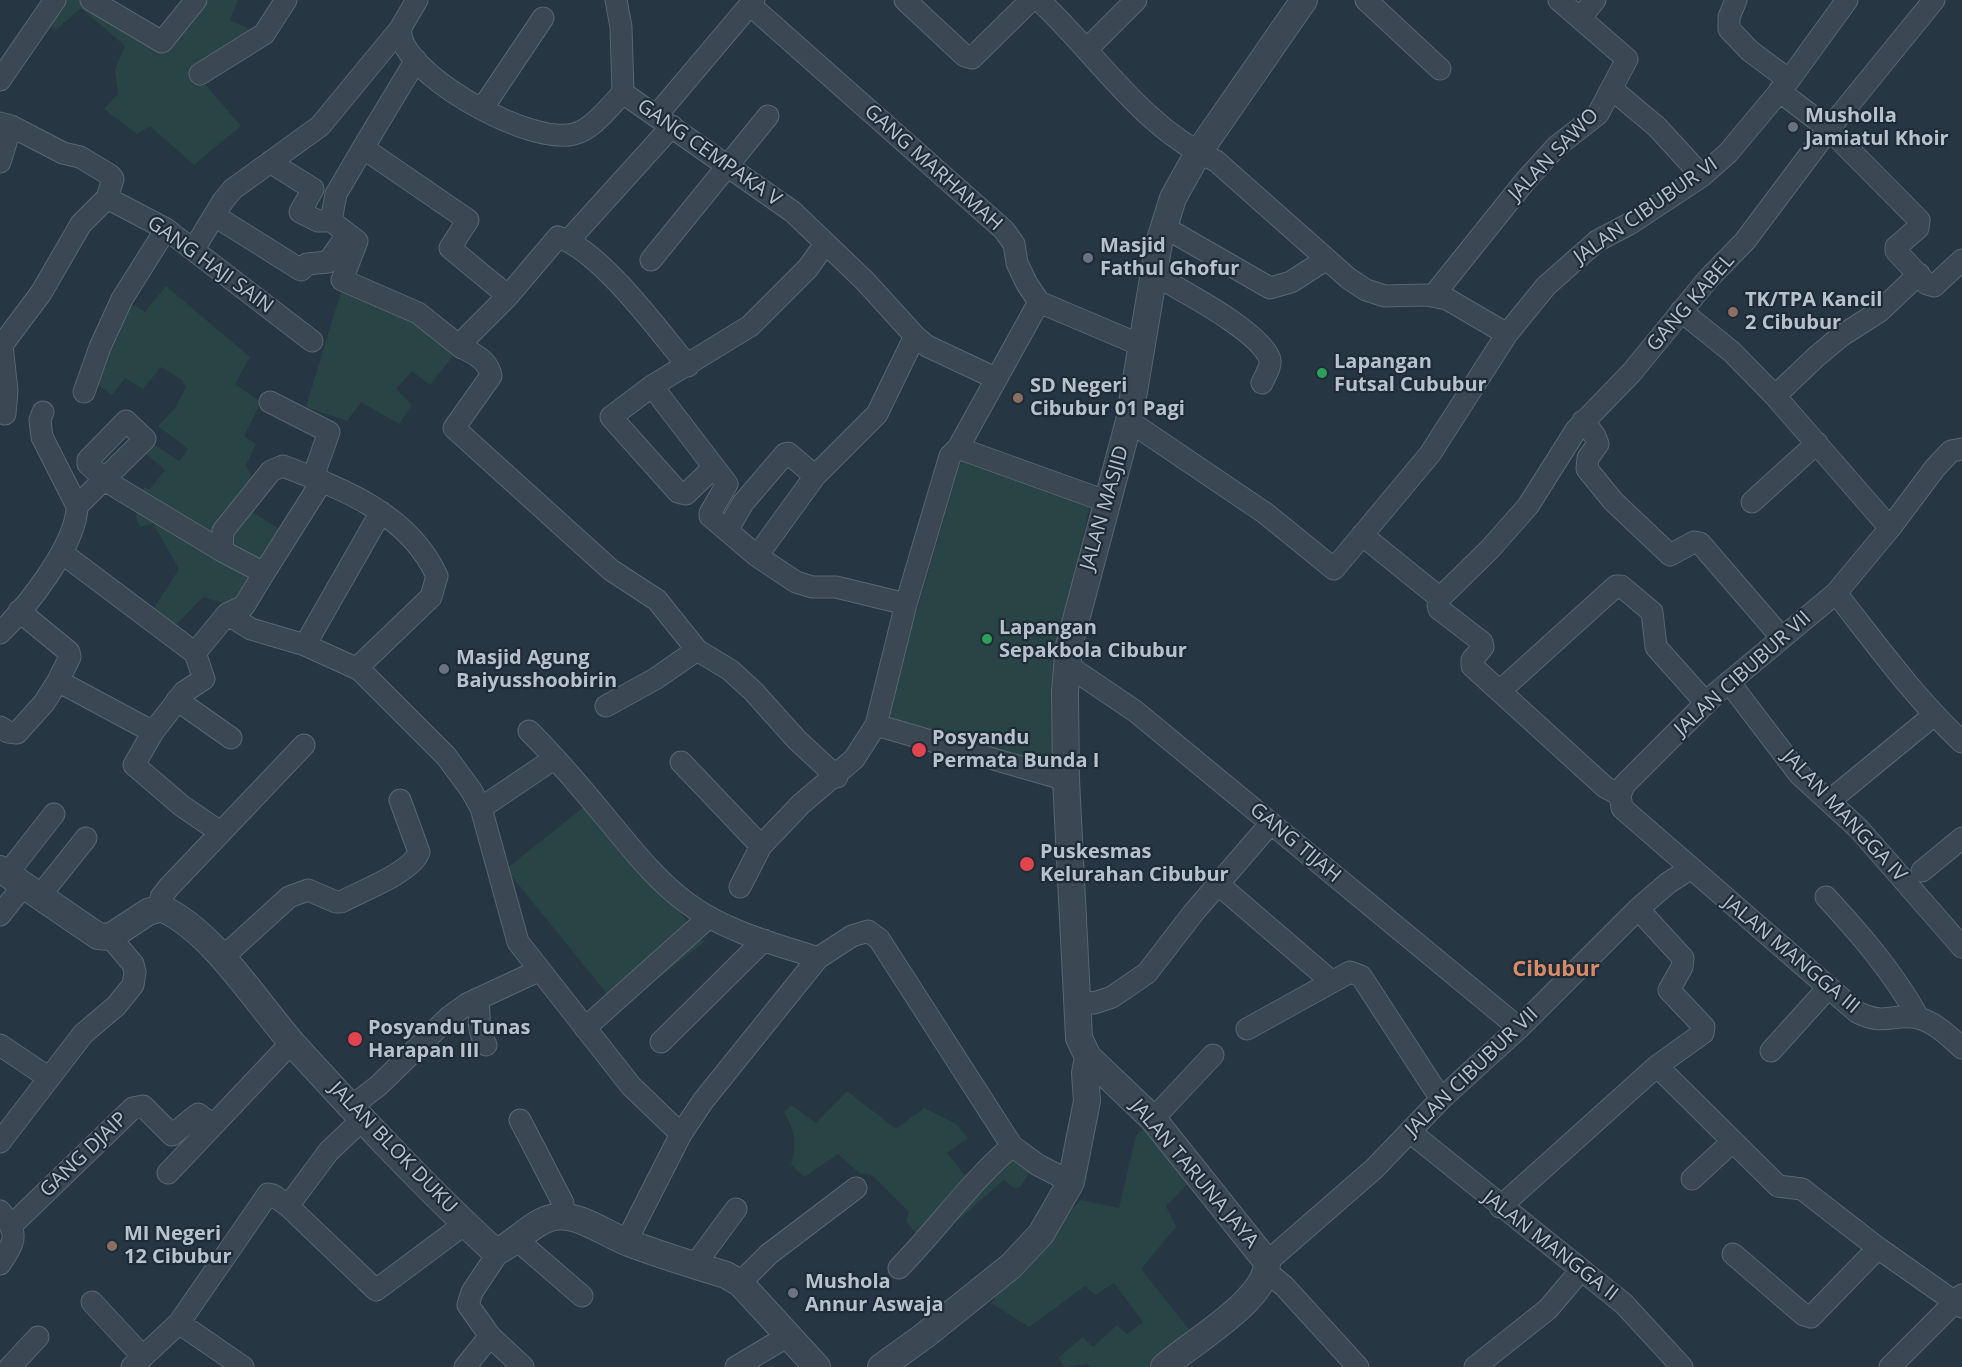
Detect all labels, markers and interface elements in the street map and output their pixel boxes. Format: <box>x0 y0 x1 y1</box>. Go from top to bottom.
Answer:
street label: GANG CEMPAKA V <box>632 94 786 212</box>
street label: GANG MARHAMAH <box>859 100 1007 236</box>
street label: JALAN SAWO <box>1504 104 1604 206</box>
place label: Musholla Jamiatul Khoir <box>1805 104 1949 151</box>
marker: Musholla Jamiatul Khoir <box>1786 120 1800 134</box>
street label: JALAN CIBUBUR VI <box>1570 153 1722 269</box>
street label: GANG HAJI SAIN <box>142 211 278 319</box>
place label: Masjid Fathul Ghofur <box>1100 234 1239 281</box>
street label: GANG KABEL <box>1642 249 1740 357</box>
marker: Masjid Fathul Ghofur <box>1081 251 1095 265</box>
place label: TK/TPA Kancil 2 Cibubur <box>1745 288 1882 335</box>
marker: TK/TPA Kancil 2 Cibubur <box>1726 305 1740 319</box>
place label: Lapangan Futsal Cububur <box>1334 350 1487 397</box>
marker: Lapangan Futsal Cububur <box>1315 366 1329 380</box>
place label: SD Negeri Cibubur 01 Pagi <box>1030 374 1185 421</box>
marker: SD Negeri Cibubur 01 Pagi <box>1011 391 1025 405</box>
street label: JALAN MASJID <box>1076 443 1134 573</box>
street label: JALAN CIBUBUR VII <box>1670 606 1816 742</box>
place label: Lapangan Sepakbola Cibubur <box>999 616 1187 663</box>
marker: Lapangan Sepakbola Cibubur <box>980 632 994 646</box>
place label: Masjid Agung Baiyusshoobirin <box>456 646 617 693</box>
marker: Masjid Agung Baiyusshoobirin <box>437 662 451 676</box>
place label: Posyandu Permata Bunda I <box>932 726 1099 773</box>
marker: Posyandu Permata Bunda I <box>910 741 928 759</box>
street label: JALAN MANGGA IV <box>1777 745 1911 887</box>
street label: GANG TIJAH <box>1245 798 1345 888</box>
place label: Puskesmas Kelurahan Cibubur <box>1040 840 1229 887</box>
marker: Puskesmas Kelurahan Cibubur <box>1018 855 1036 873</box>
street label: JALAN MANGGA III <box>1718 891 1864 1019</box>
district label: Cibubur <box>1512 957 1600 983</box>
street label: JALAN CIBUBUR VII <box>1401 1003 1543 1141</box>
place label: Posyandu Tunas Harapan III <box>368 1016 530 1063</box>
marker: Posyandu Tunas Harapan III <box>346 1030 364 1048</box>
street label: JALAN BLOK DUKU <box>324 1077 462 1219</box>
street label: JALAN TARUNA JAYA <box>1125 1095 1263 1253</box>
street label: GANG DJAIP <box>35 1107 133 1203</box>
street label: JALAN MANGGA II <box>1478 1186 1622 1306</box>
place label: MI Negeri 12 Cibubur <box>124 1222 232 1269</box>
marker: MI Negeri 12 Cibubur <box>105 1239 119 1253</box>
place label: Mushola Annur Aswaja <box>805 1270 944 1317</box>
marker: Mushola Annur Aswaja <box>786 1286 800 1300</box>

